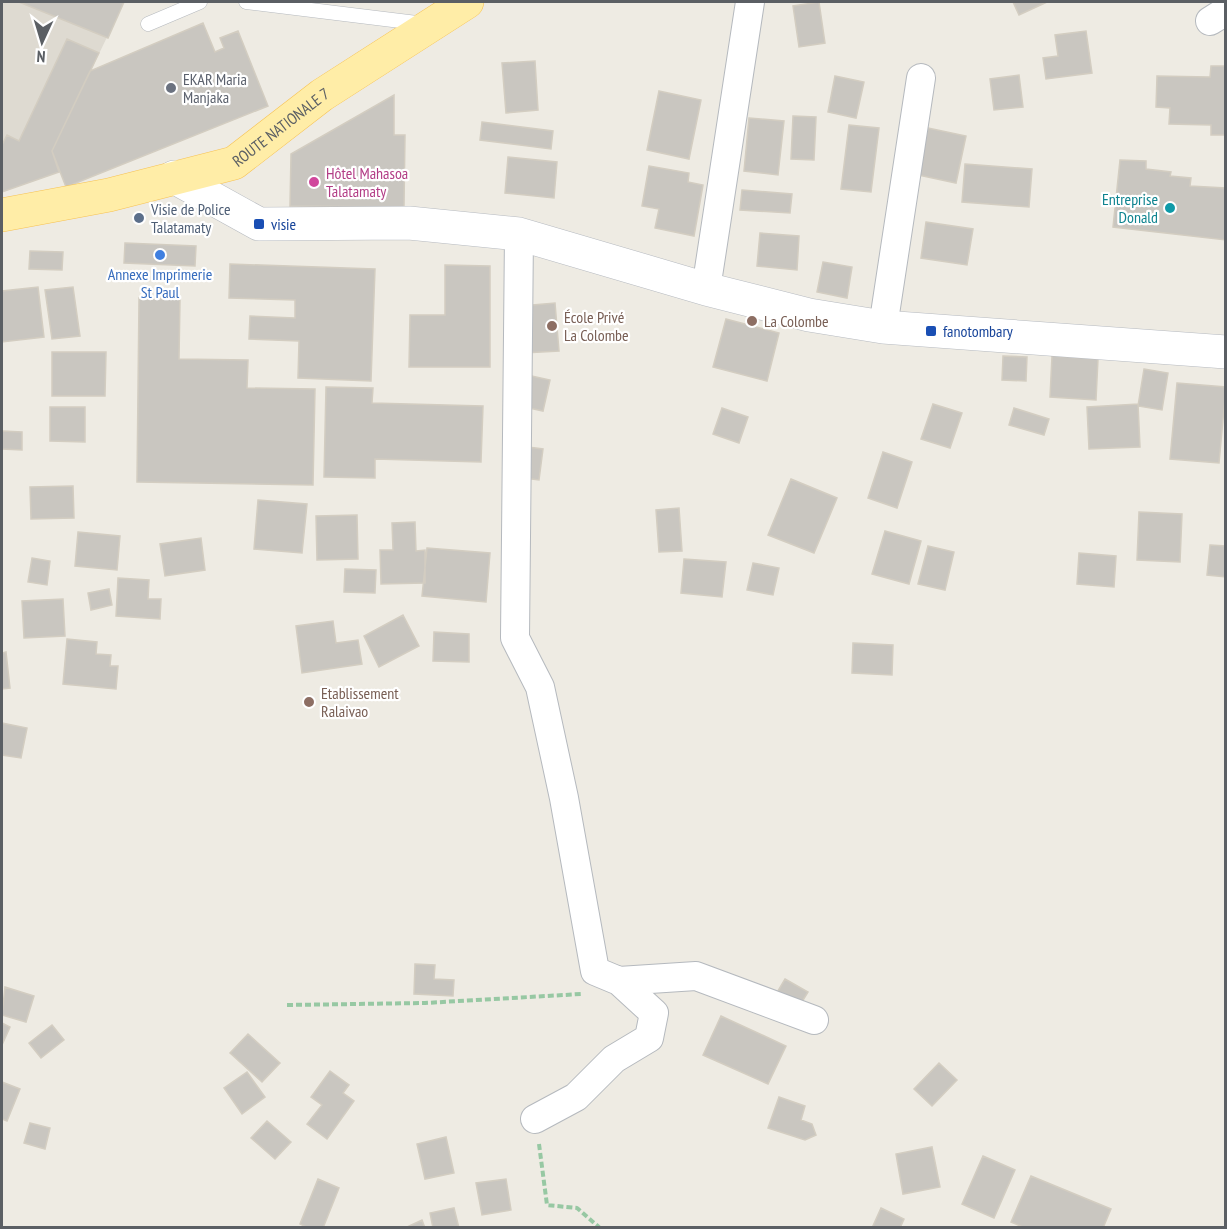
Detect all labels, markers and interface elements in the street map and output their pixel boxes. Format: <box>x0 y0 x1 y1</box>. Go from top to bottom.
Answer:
north arrow <box>12 12 72 72</box>
text: N <box>36 47 46 67</box>
place label: EKAR Maria Manjaka <box>183 69 247 107</box>
marker: EKAR Maria Manjaka <box>164 81 178 95</box>
street label: ROUTE NATIONALE 7 <box>228 83 333 171</box>
place label: Hôtel Mahasoa Talatamaty <box>326 163 408 201</box>
marker: Hôtel Mahasoa Talatamaty <box>307 175 321 189</box>
place label: Entreprise Donald <box>1102 189 1158 227</box>
place label: Visie de Police Talatamaty <box>150 199 231 237</box>
marker: Entreprise Donald <box>1163 201 1177 215</box>
marker: Visie de Police Talatamaty <box>132 211 146 225</box>
place label: visie <box>271 214 296 234</box>
marker: visie <box>252 217 266 231</box>
marker: Annexe Imprimerie St Paul <box>153 248 167 262</box>
place label: Annexe Imprimerie St Paul <box>108 264 212 302</box>
place label: École Privé La Colombe <box>564 307 629 345</box>
place label: La Colombe <box>764 311 829 331</box>
marker: La Colombe <box>745 314 759 328</box>
marker: École Privé La Colombe <box>545 319 559 333</box>
place label: fanotombary <box>943 321 1013 341</box>
marker: fanotombary <box>924 324 938 338</box>
place label: Etablissement Ralaivao <box>321 683 399 721</box>
marker: Etablissement Ralaivao <box>302 695 316 709</box>

